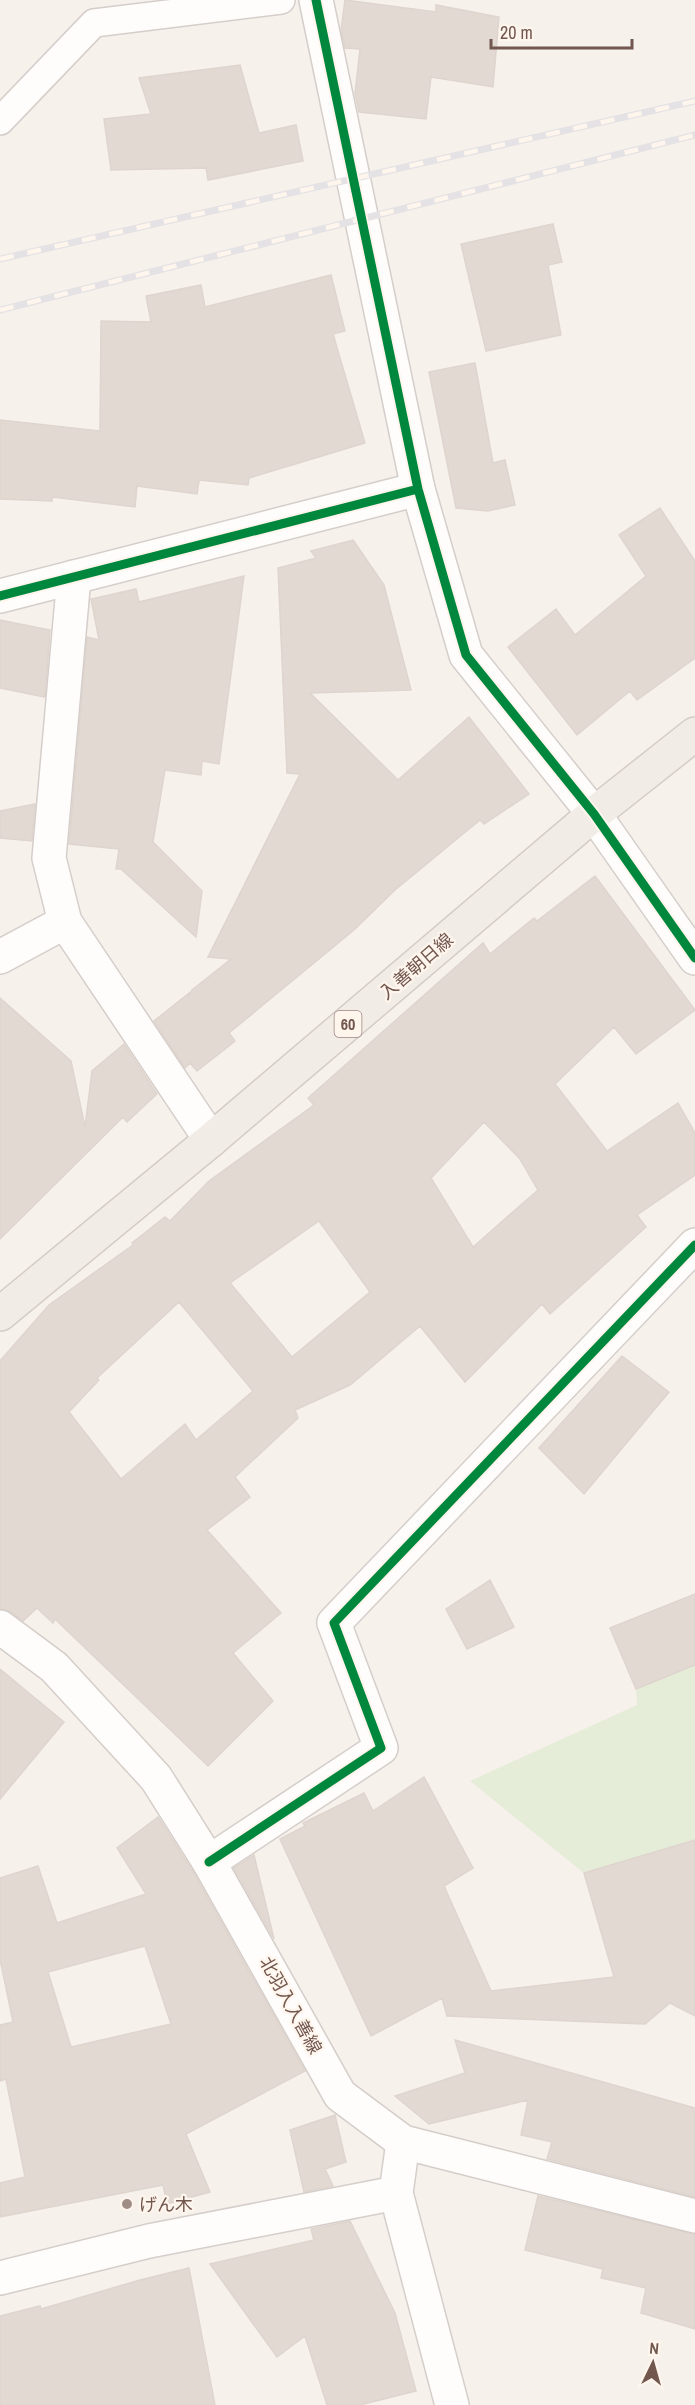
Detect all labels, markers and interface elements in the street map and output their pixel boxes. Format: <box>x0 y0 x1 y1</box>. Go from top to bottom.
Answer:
scale bar <box>491 12 632 50</box>
text: 20 m <box>500 20 533 45</box>
street label: 入善朝日線 <box>374 927 458 1005</box>
road number: 60 <box>334 1011 362 1037</box>
street label: 北羽入入善線 <box>254 1952 328 2058</box>
place label: げん木 <box>139 2192 193 2217</box>
marker: げん木 <box>120 2197 134 2211</box>
north arrow <box>623 2333 683 2393</box>
text: N <box>649 2337 660 2359</box>

